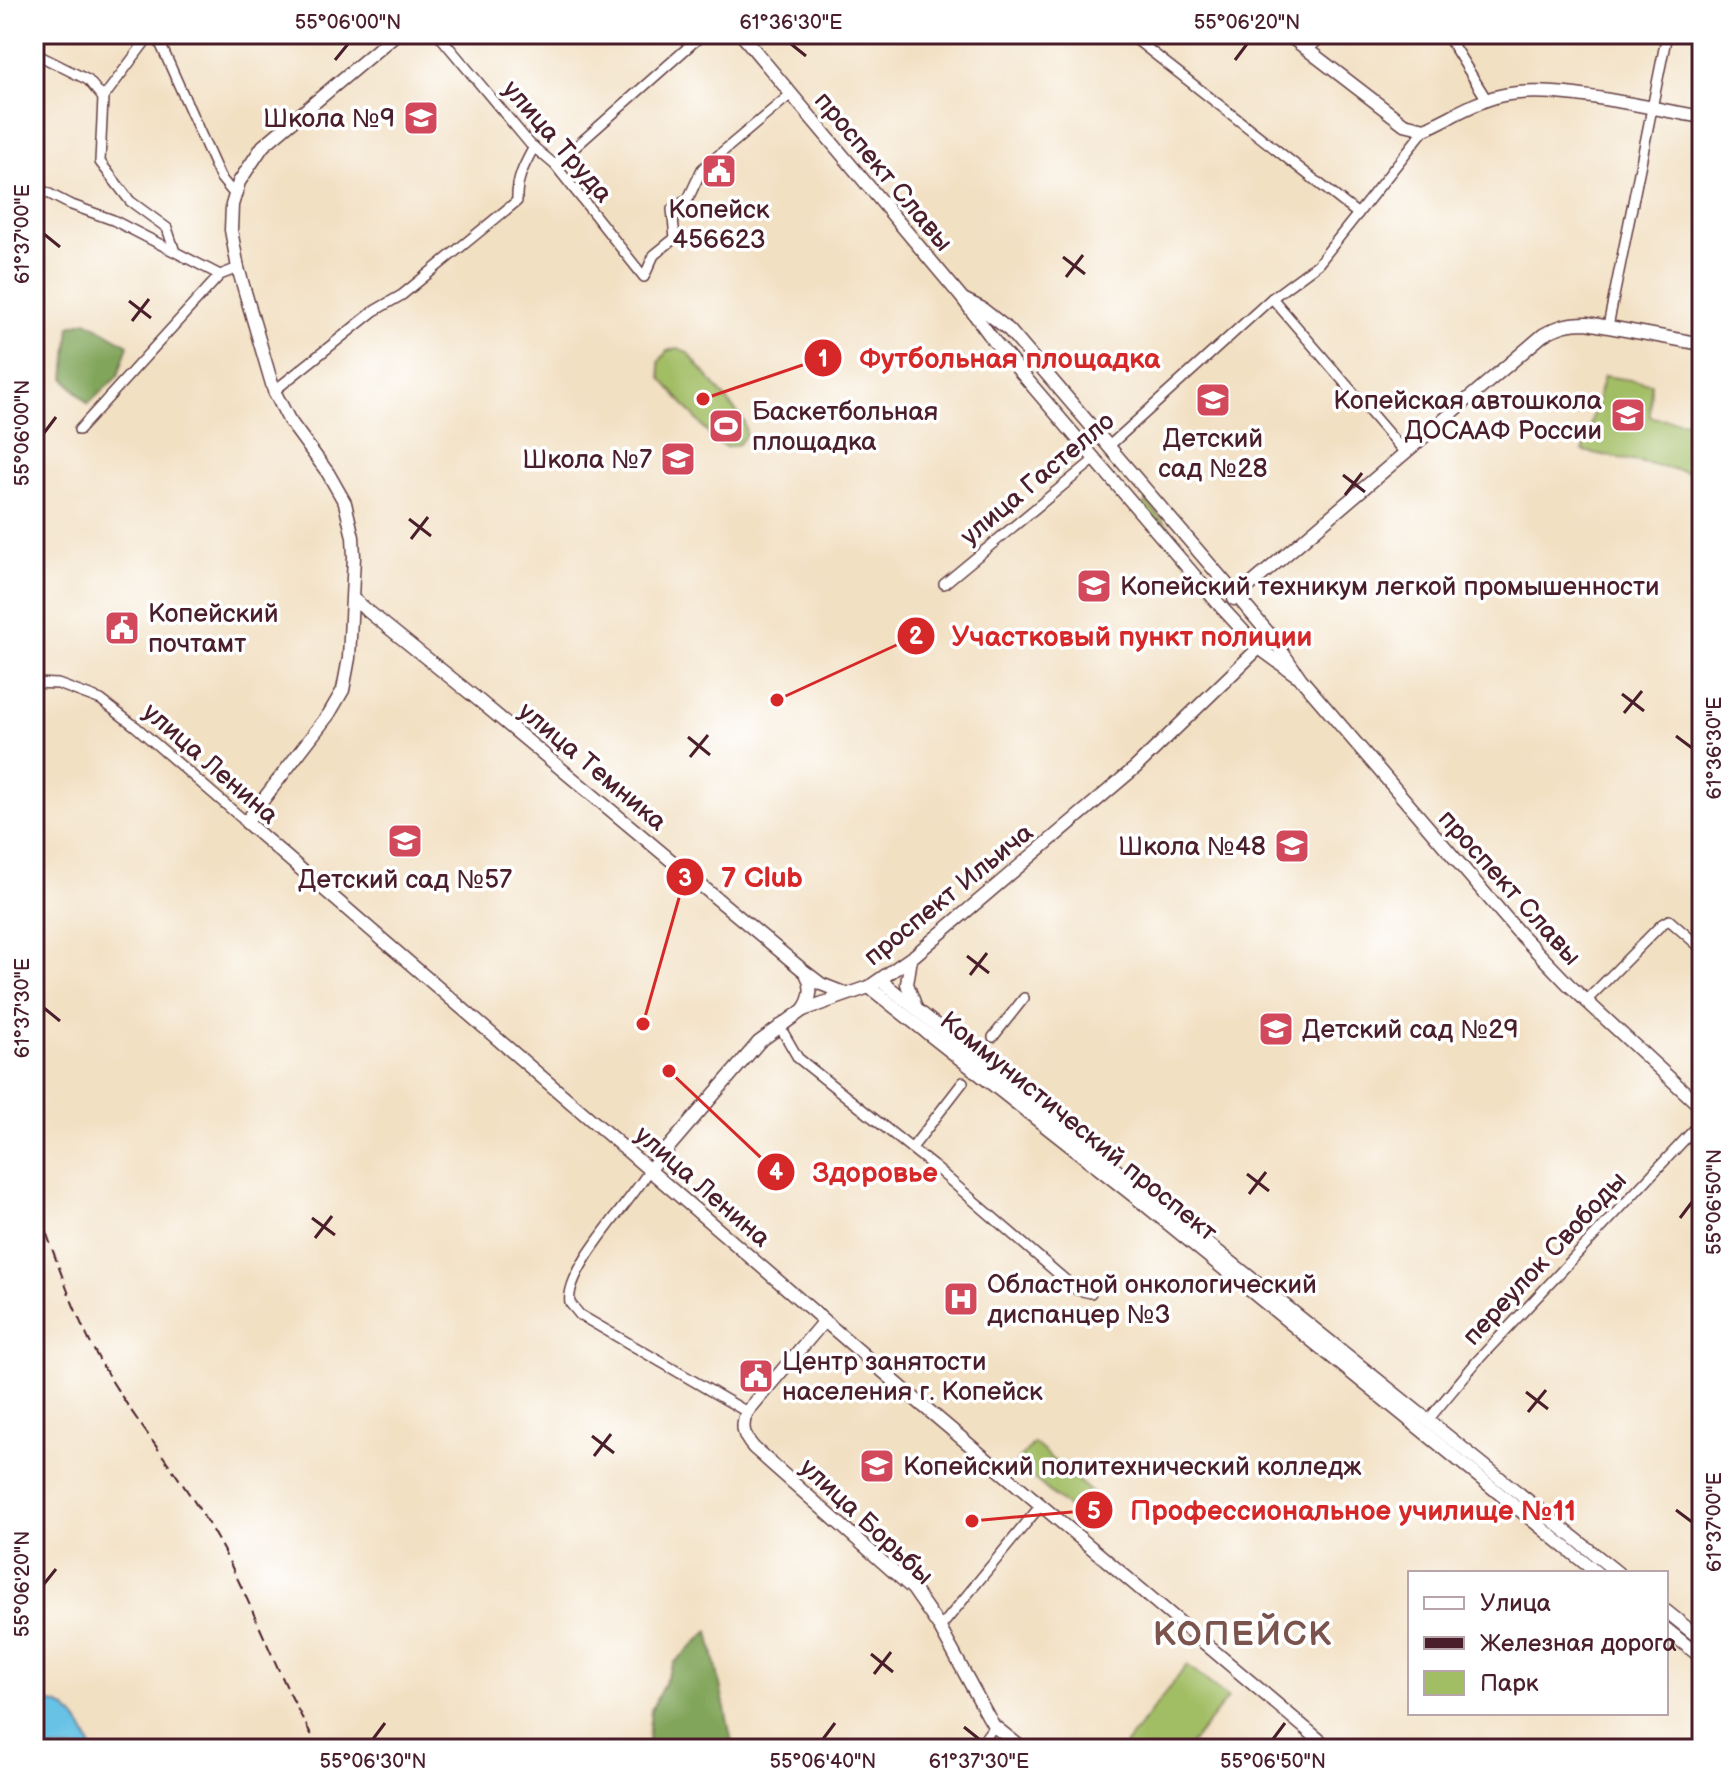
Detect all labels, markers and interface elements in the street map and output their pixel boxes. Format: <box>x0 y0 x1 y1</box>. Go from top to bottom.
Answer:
text: 55°06'00"N <box>295 11 401 35</box>
text: 61°36'30"E <box>740 11 842 35</box>
text: 55°06'20"N <box>1194 11 1300 35</box>
street label: улица Труда <box>495 74 618 209</box>
street label: проспект Славы <box>807 86 959 258</box>
school or university icon: Школа №9 <box>402 99 440 137</box>
place label: Школа №9 <box>263 104 395 135</box>
public building icon: Копейск 456623 <box>700 152 738 190</box>
text: 61°37'00"E <box>11 184 35 284</box>
place label: Копейск 456623 <box>668 195 770 256</box>
callout: Футбольная площадка <box>803 332 1176 384</box>
text: Футбольная площадка <box>860 343 1161 376</box>
text: 1 <box>818 345 828 374</box>
text: 55°06'00"N <box>11 380 35 486</box>
school or university icon: Детский сад №28 <box>1194 381 1232 419</box>
place label: Копейская автошкола ДОСААФ России <box>1333 386 1602 447</box>
school or university icon: Копейская автошкола ДОСААФ России <box>1609 396 1647 434</box>
place label: Баскетбольная площадка <box>752 397 938 458</box>
street label: улица Гастелло <box>955 406 1121 552</box>
sports icon: Баскетбольная площадка <box>707 407 745 445</box>
place label: Детский сад №28 <box>1158 424 1268 485</box>
school or university icon: Школа №7 <box>659 440 697 478</box>
place label: Школа №7 <box>522 445 652 476</box>
school or university icon: Копейский техникум легкой промышенности <box>1075 567 1113 605</box>
place label: Копейский техникум легкой промышенности <box>1120 572 1659 603</box>
place label: Копейский почтамт <box>148 599 279 660</box>
public building icon: Копейский почтамт <box>103 609 141 647</box>
callout: Участковый пункт полиции <box>896 610 1328 662</box>
text: Участковый пункт полиции <box>952 621 1312 654</box>
text: 2 <box>909 622 924 651</box>
street label: улица Темника <box>512 696 672 838</box>
street label: улица Ленина <box>136 697 284 831</box>
text: 61°36'30"E <box>1703 697 1727 799</box>
street label: проспект Славы <box>1431 804 1587 972</box>
street label: проспект Ильича <box>858 817 1040 973</box>
school or university icon: Детский сад №57 <box>386 822 424 860</box>
school or university icon: Школа №48 <box>1273 827 1311 865</box>
place label: Школа №48 <box>1118 832 1266 863</box>
callout: 7 Club <box>665 851 819 903</box>
text: 7 Club <box>721 862 803 895</box>
text: 3 <box>678 864 692 893</box>
place label: Детский сад №57 <box>298 865 512 896</box>
text: 61°37'30"E <box>11 958 35 1058</box>
street label: Коммунистический проспект <box>933 1006 1223 1249</box>
school or university icon: Детский сад №29 <box>1257 1010 1295 1048</box>
place label: Детский сад №29 <box>1302 1015 1519 1046</box>
street label: улица Ленина <box>628 1120 776 1254</box>
callout: Здоровье <box>756 1146 954 1198</box>
text: 55°06'50"N <box>1703 1149 1727 1255</box>
text: Здоровье <box>812 1157 938 1190</box>
text: 4 <box>769 1158 783 1187</box>
street label: переулок Свободы <box>1457 1166 1634 1352</box>
place label: Областной онкологический диспанцер №3 <box>987 1270 1317 1331</box>
hospital icon: Областной онкологический диспанцер №3 <box>942 1280 980 1318</box>
place label: Центр занятости населения г. Копейск <box>782 1347 1043 1408</box>
public building icon: Центр занятости населения г. Копейск <box>737 1357 775 1395</box>
school or university icon: Копейский политехнический колледж <box>858 1447 896 1485</box>
street label: улица Борьбы <box>793 1452 939 1592</box>
place label: Копейский политехнический колледж <box>903 1452 1362 1483</box>
text: 61°37'00"E <box>1703 1472 1727 1572</box>
callout: Профессиональное училище №11 <box>1074 1484 1592 1536</box>
text: Профессиональное училище №11 <box>1130 1495 1576 1528</box>
text: 5 <box>1087 1497 1101 1526</box>
text: 55°06'20"N <box>11 1531 35 1637</box>
legend <box>1408 1571 1668 1715</box>
text: Улица <box>1480 1589 1551 1618</box>
district label: КОПЕЙСК <box>1153 1612 1333 1655</box>
text: Железная дорога <box>1480 1629 1677 1658</box>
text: Парк <box>1480 1669 1539 1698</box>
text: 55°06'30"N <box>320 1750 426 1774</box>
text: 55°06'40"N <box>770 1750 876 1774</box>
text: 61°37'30"E <box>929 1750 1029 1774</box>
text: 55°06'50"N <box>1220 1750 1326 1774</box>

